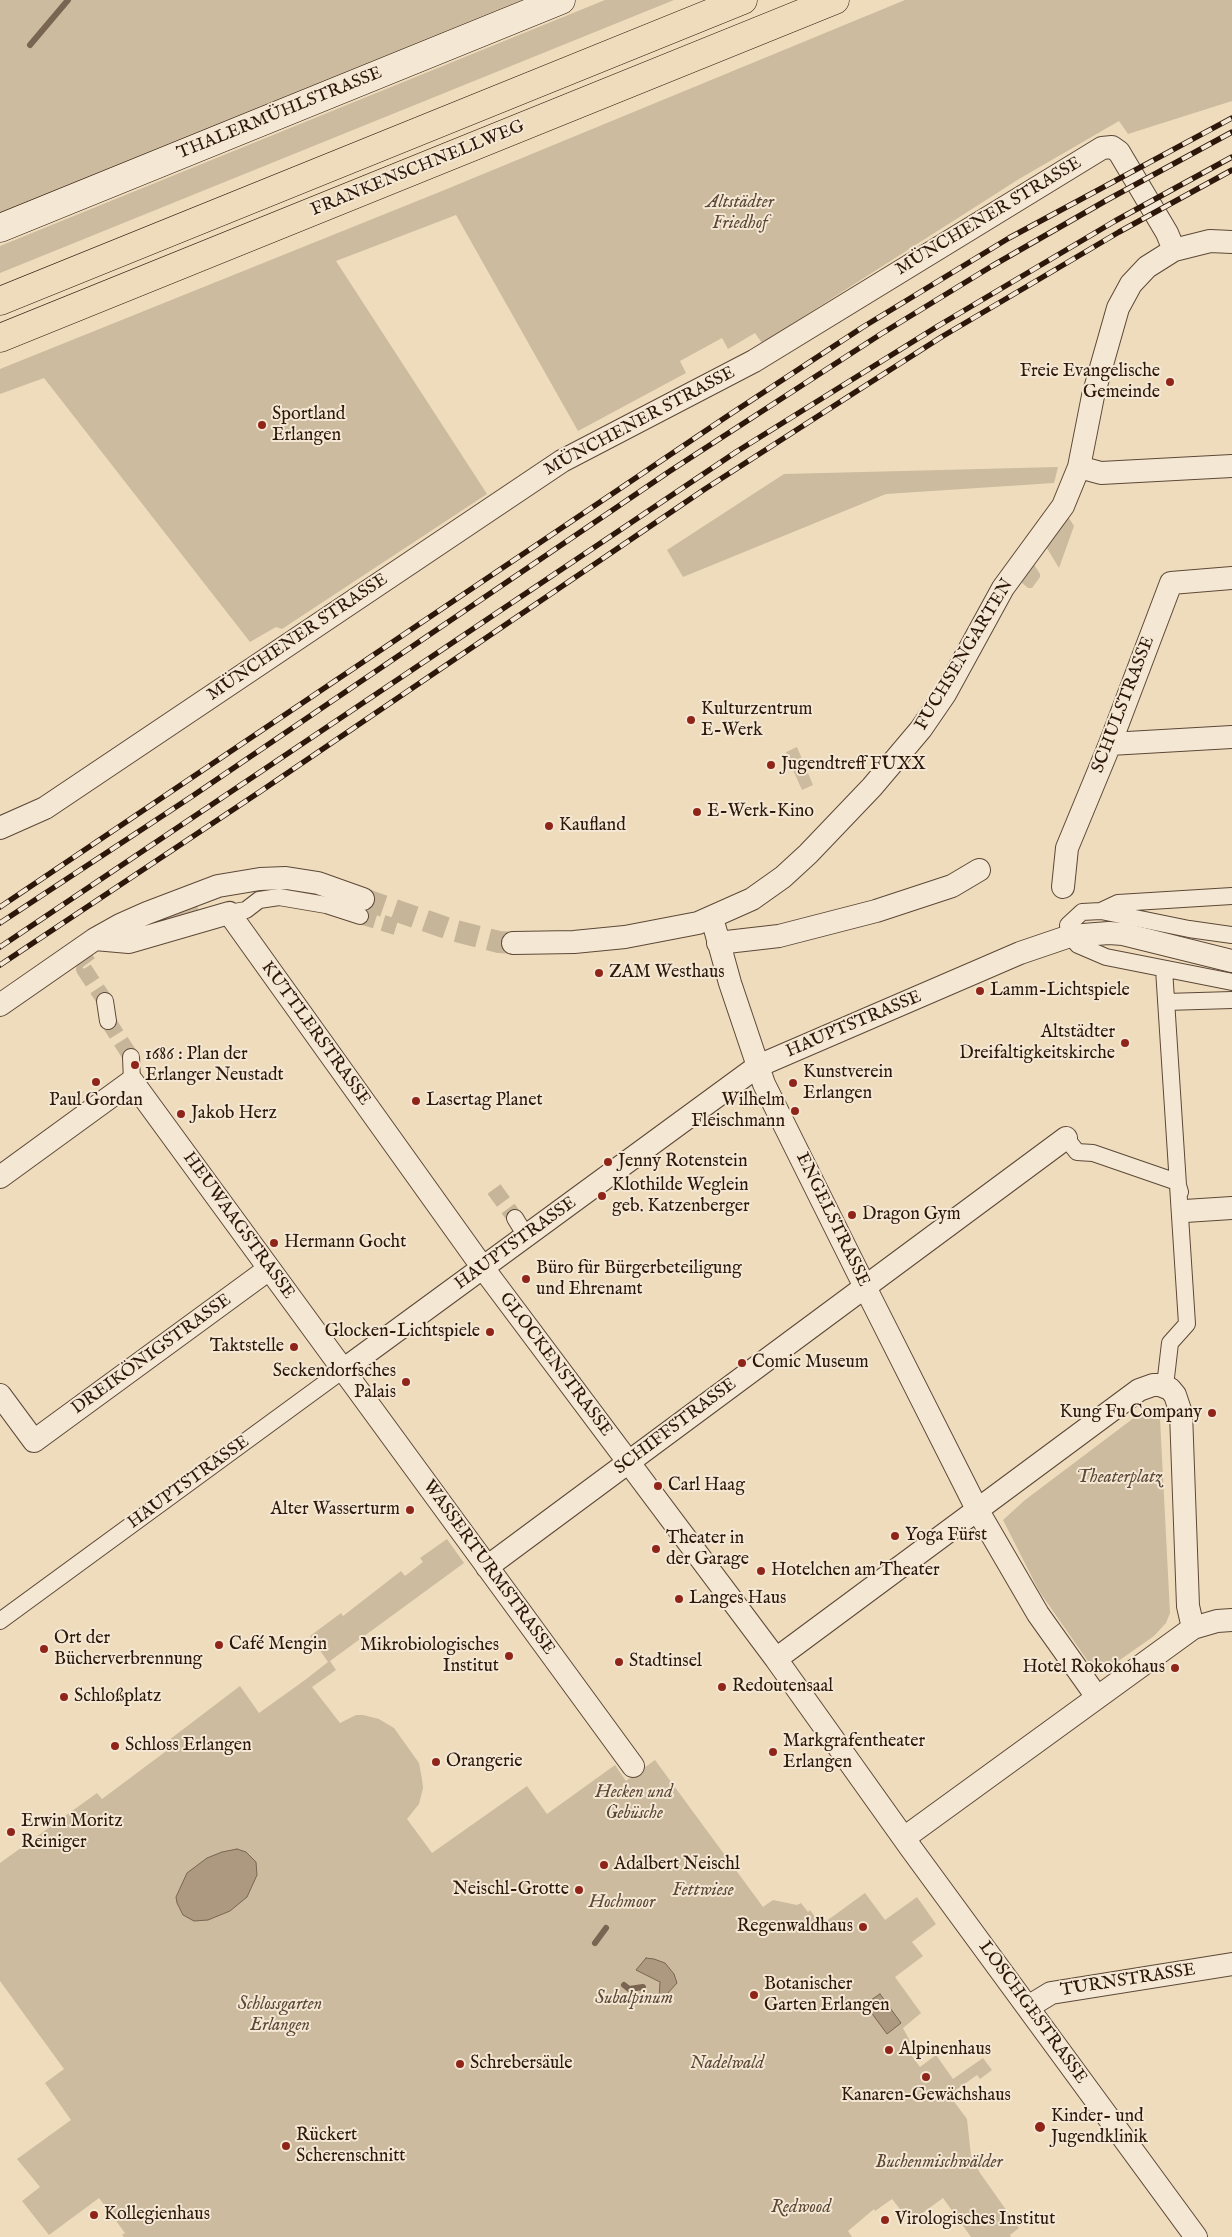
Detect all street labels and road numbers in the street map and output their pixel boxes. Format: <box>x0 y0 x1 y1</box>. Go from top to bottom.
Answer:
street label: THALERMÜHLSTRASSE <box>174 63 386 165</box>
street label: FRANKENSCHNELLWEG <box>308 116 528 222</box>
street label: MÜNCHENER STRASSE <box>892 153 1086 281</box>
street label: MÜNCHENER STRASSE <box>541 362 739 482</box>
street label: MÜNCHENER STRASSE <box>204 570 392 706</box>
street label: FUCHSENGARTEN <box>911 575 1019 735</box>
street label: SCHULSTRASSE <box>1088 634 1160 776</box>
street label: KUTTLERSTRASSE <box>256 958 374 1110</box>
street label: HAUPTSTRASSE <box>783 987 925 1063</box>
street label: HEUWAAGSTRASSE <box>177 1148 299 1304</box>
street label: ENGELSTRASSE <box>790 1149 874 1291</box>
street label: HAUPTSTRASSE <box>451 1193 581 1295</box>
street label: GLOCKENSTRASSE <box>494 1289 616 1441</box>
street label: DREIKÖNIGSTRASSE <box>68 1290 236 1420</box>
street label: SCHIFFSTRASSE <box>611 1374 741 1480</box>
street label: HAUPTSTRASSE <box>124 1432 254 1534</box>
street label: WASSERTURMSTRASSE <box>417 1476 559 1660</box>
street label: LOSCHGESTRASSE <box>973 1938 1091 2088</box>
street label: TURNSTRASSE <box>1059 1960 1197 2002</box>

